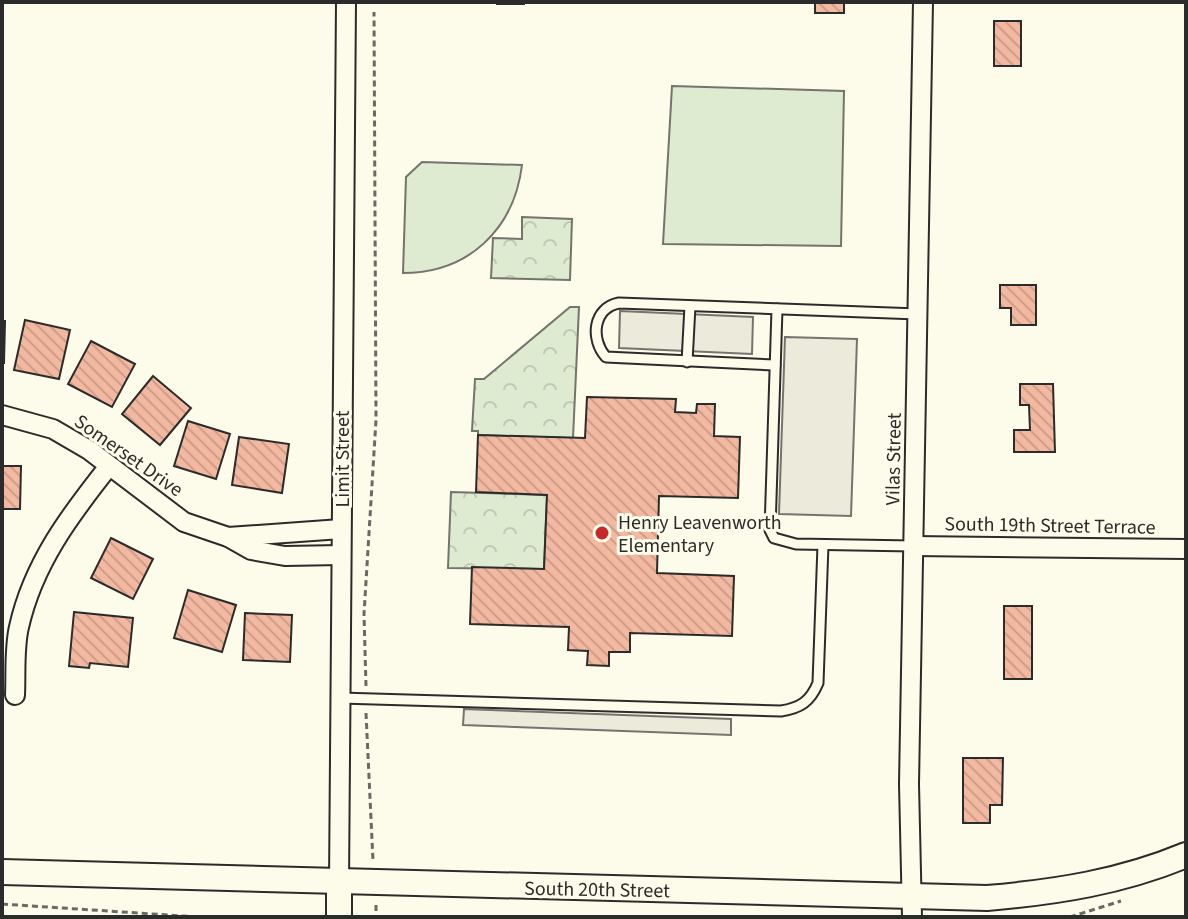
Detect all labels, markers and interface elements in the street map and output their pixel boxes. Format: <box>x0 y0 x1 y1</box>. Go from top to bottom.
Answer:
street label: Somerset Drive <box>68 408 189 504</box>
street label: Limit Street <box>329 410 357 508</box>
street label: Vilas Street <box>879 412 909 506</box>
place label: Henry Leavenworth Elementary <box>618 509 782 560</box>
street label: South 19th Street Terrace <box>944 510 1156 542</box>
marker: Henry Leavenworth Elementary <box>593 524 611 542</box>
street label: South 20th Street <box>524 875 670 905</box>

